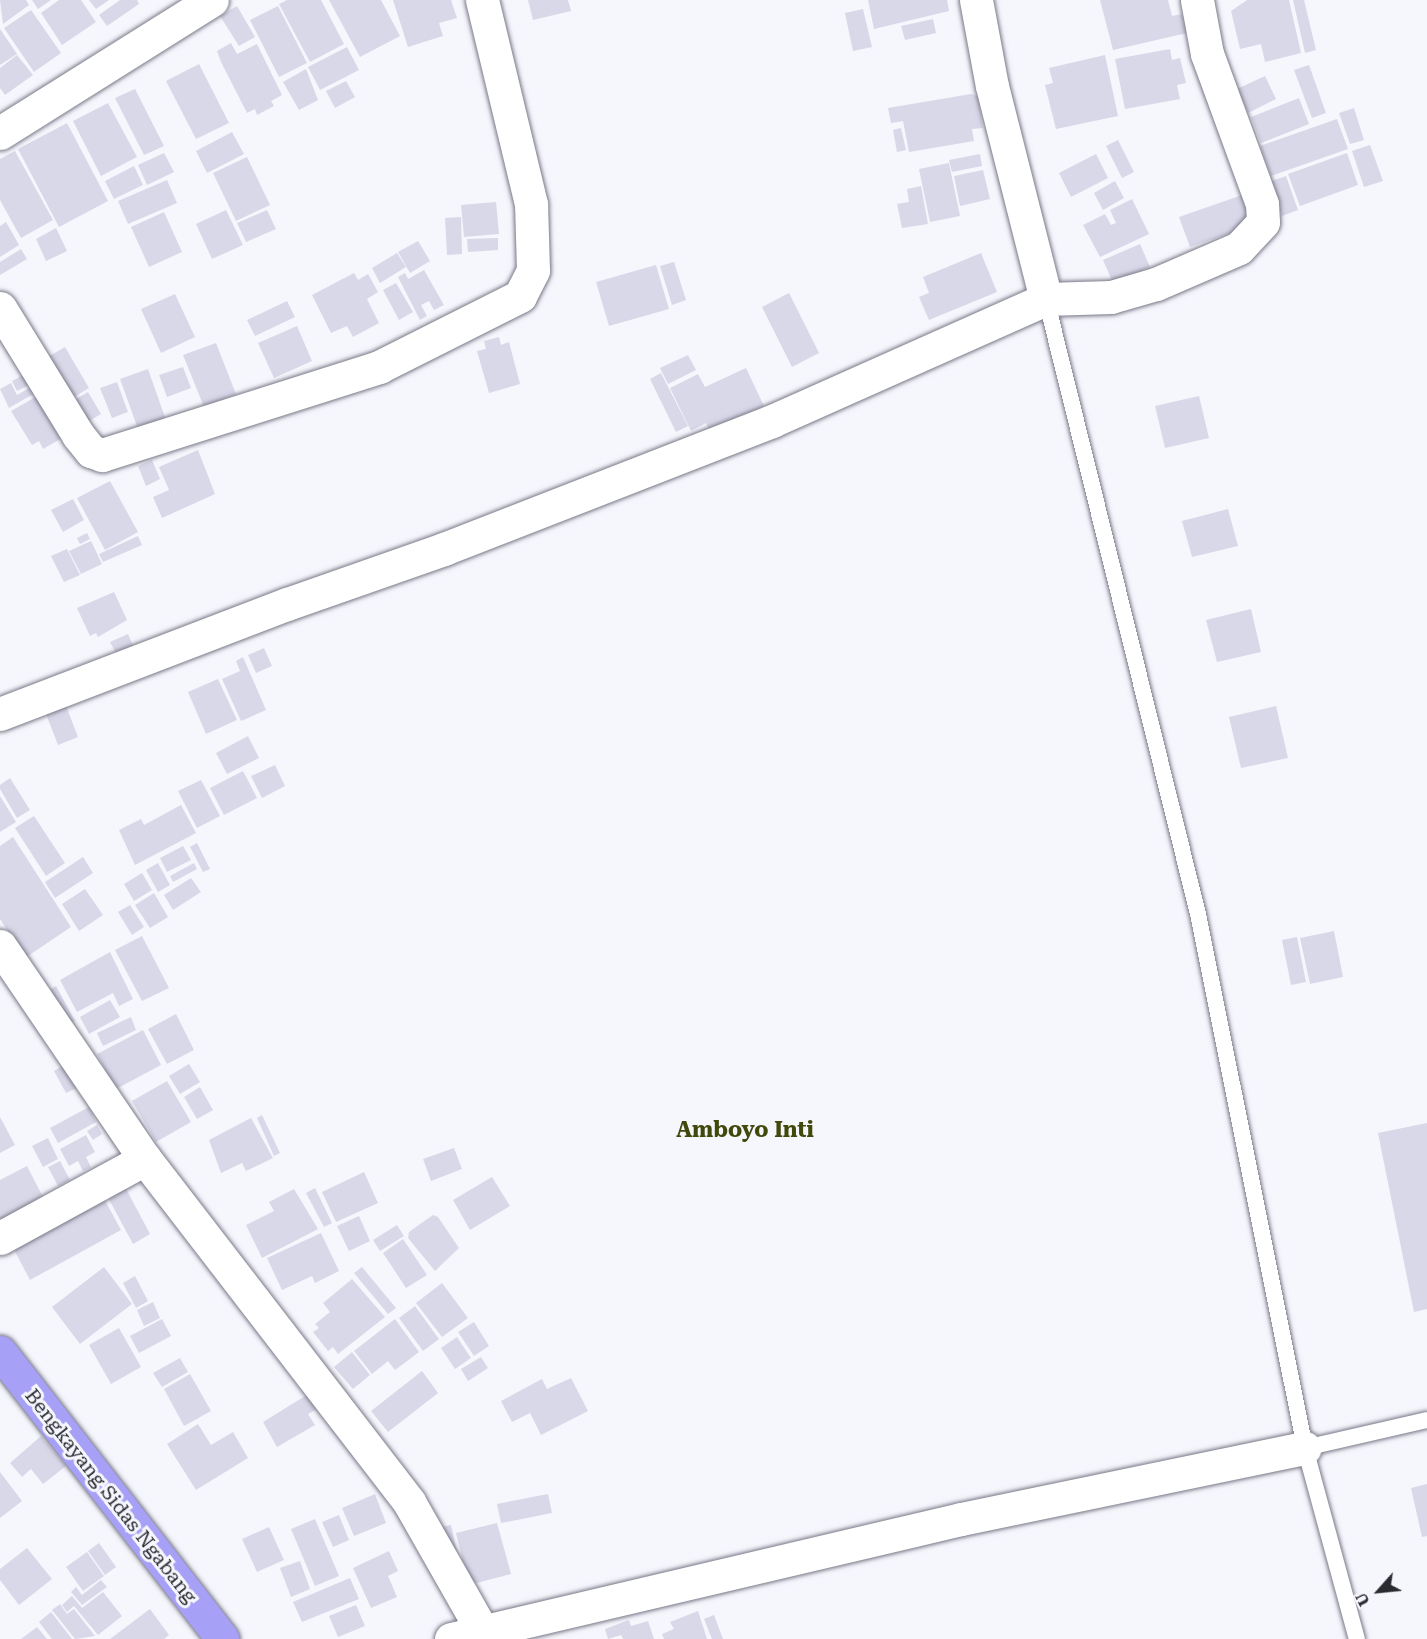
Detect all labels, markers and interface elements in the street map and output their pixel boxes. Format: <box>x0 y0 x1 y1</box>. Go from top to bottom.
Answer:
district label: Amboyo Inti <box>676 1117 814 1143</box>
street label: Bengkayang Sidas Ngabang <box>20 1384 202 1608</box>
north arrow <box>1349 1561 1409 1621</box>
text: U <box>1351 1590 1374 1609</box>

